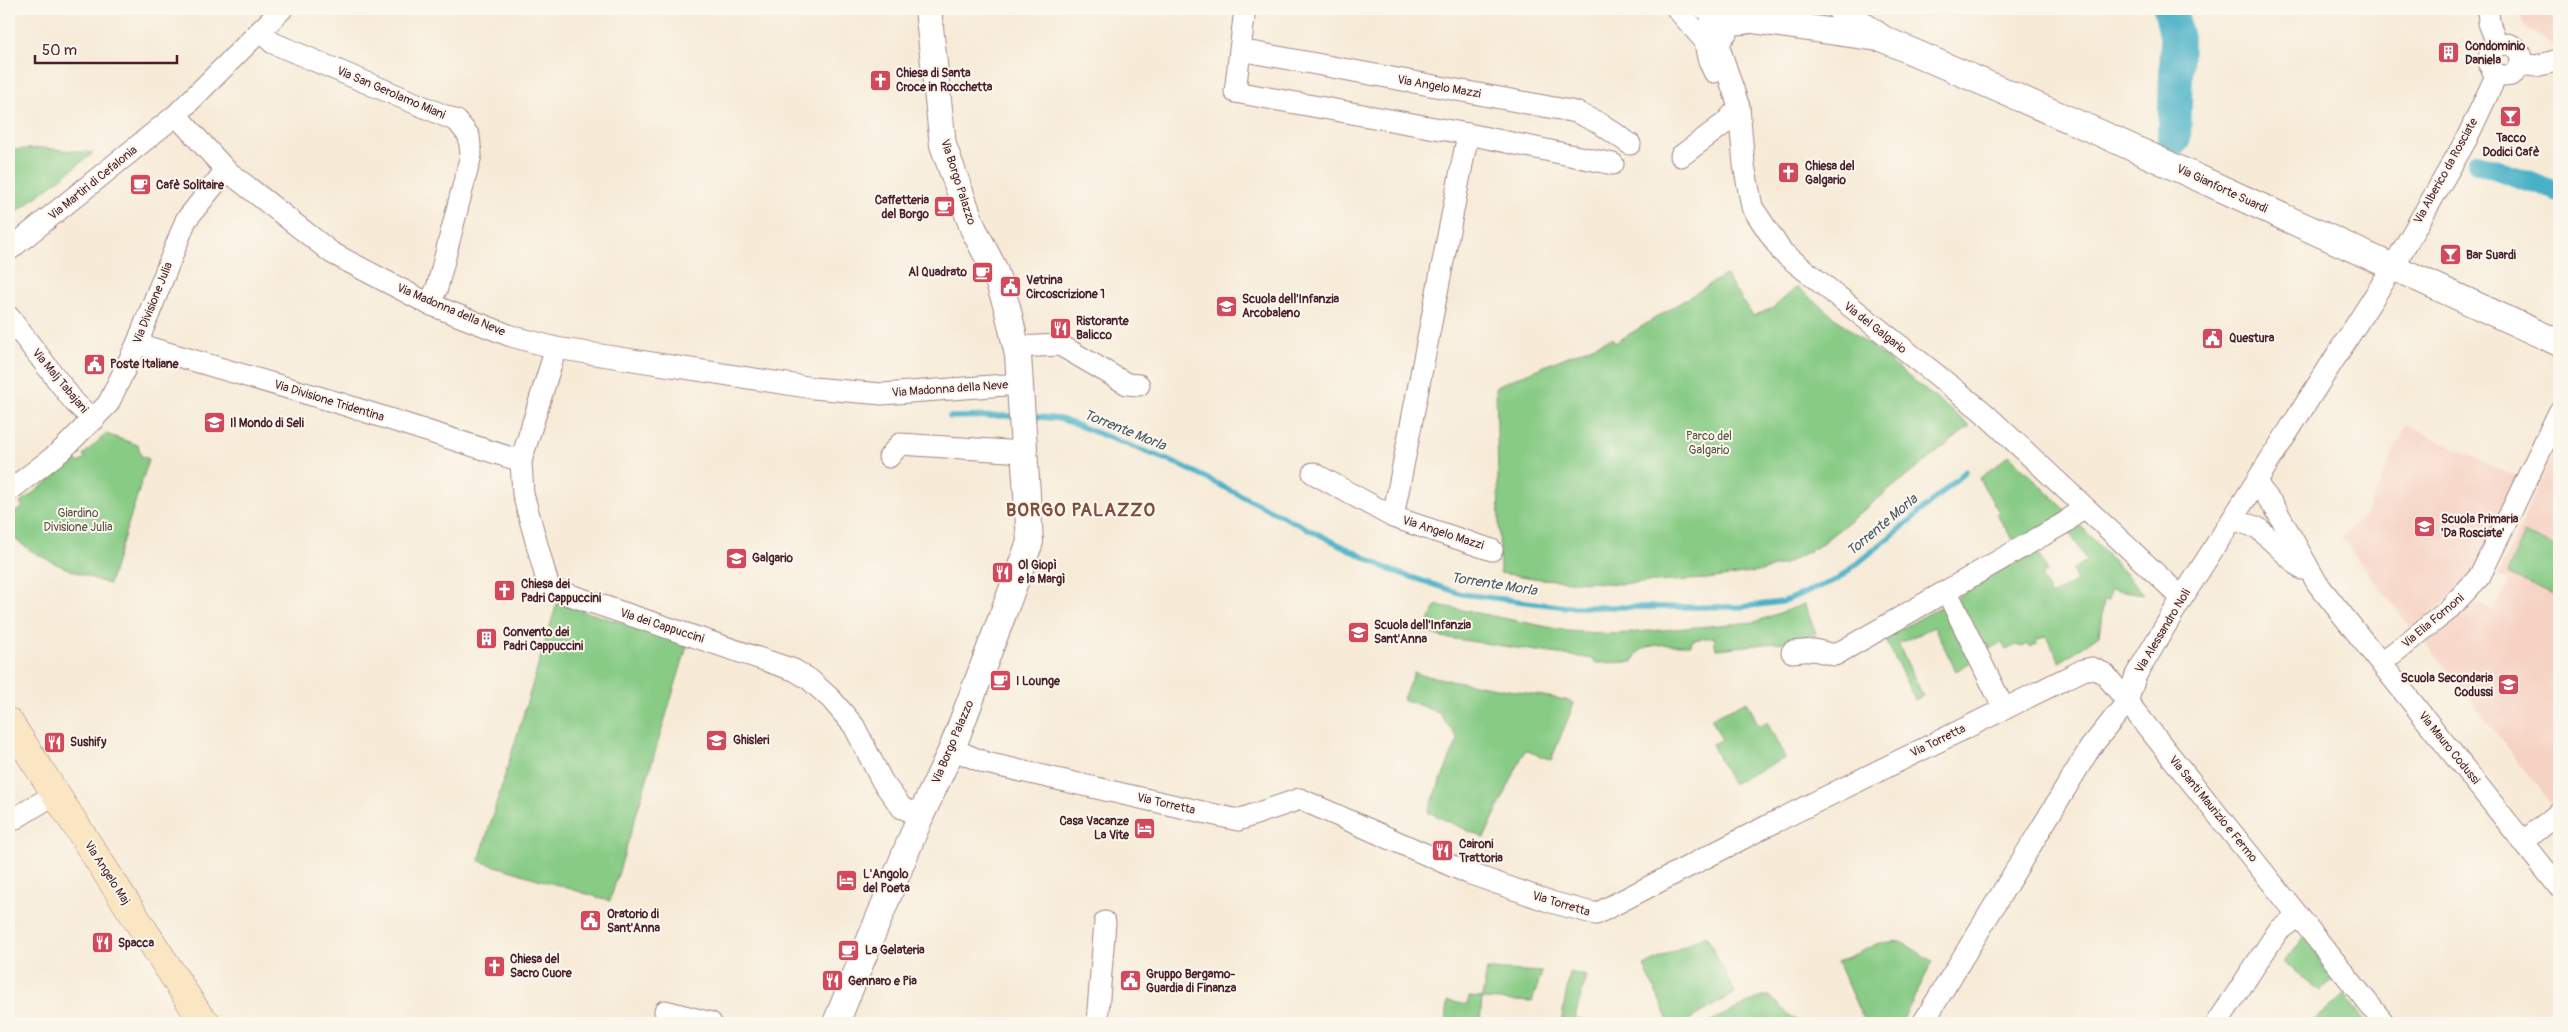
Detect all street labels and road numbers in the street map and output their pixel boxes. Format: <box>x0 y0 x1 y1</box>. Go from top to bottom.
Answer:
street label: Via San Gerolamo Miani <box>334 63 448 123</box>
street label: Via Angelo Mazzi <box>1396 72 1482 102</box>
street label: Via Alberico da Rosciate <box>2411 115 2481 226</box>
street label: Via Borgo Palazzo <box>937 137 979 227</box>
street label: Via Martiri di Cefalonia <box>46 142 141 223</box>
street label: Via Gianforte Suardi <box>2174 161 2270 217</box>
street label: Via Divisione Julia <box>130 260 176 346</box>
street label: Via Madonna della Neve <box>394 280 508 340</box>
street label: Via del Galgario <box>1841 299 1910 358</box>
street label: Via Malj Tabajani <box>29 346 91 416</box>
street label: Via Divisione Tridentina <box>272 377 386 425</box>
street label: Via Madonna della Neve <box>891 377 1009 401</box>
street label: Via Angelo Mazzi <box>1400 513 1486 553</box>
street label: Via Alessandro Noli <box>2132 586 2194 676</box>
street label: Via Elia Fornoni <box>2399 591 2467 651</box>
street label: Via dei Cappuccini <box>618 605 706 647</box>
street label: Via Borgo Palazzo <box>929 698 978 786</box>
street label: Via Mauro Codussi <box>2415 709 2483 787</box>
street label: Via Torretta <box>1908 721 1968 761</box>
street label: Via Santi Maurizio e Fermo <box>2165 753 2261 866</box>
street label: Via Torretta <box>1135 790 1197 818</box>
street label: Via Angelo Maj <box>81 838 133 908</box>
street label: Via Torretta <box>1530 888 1592 920</box>

